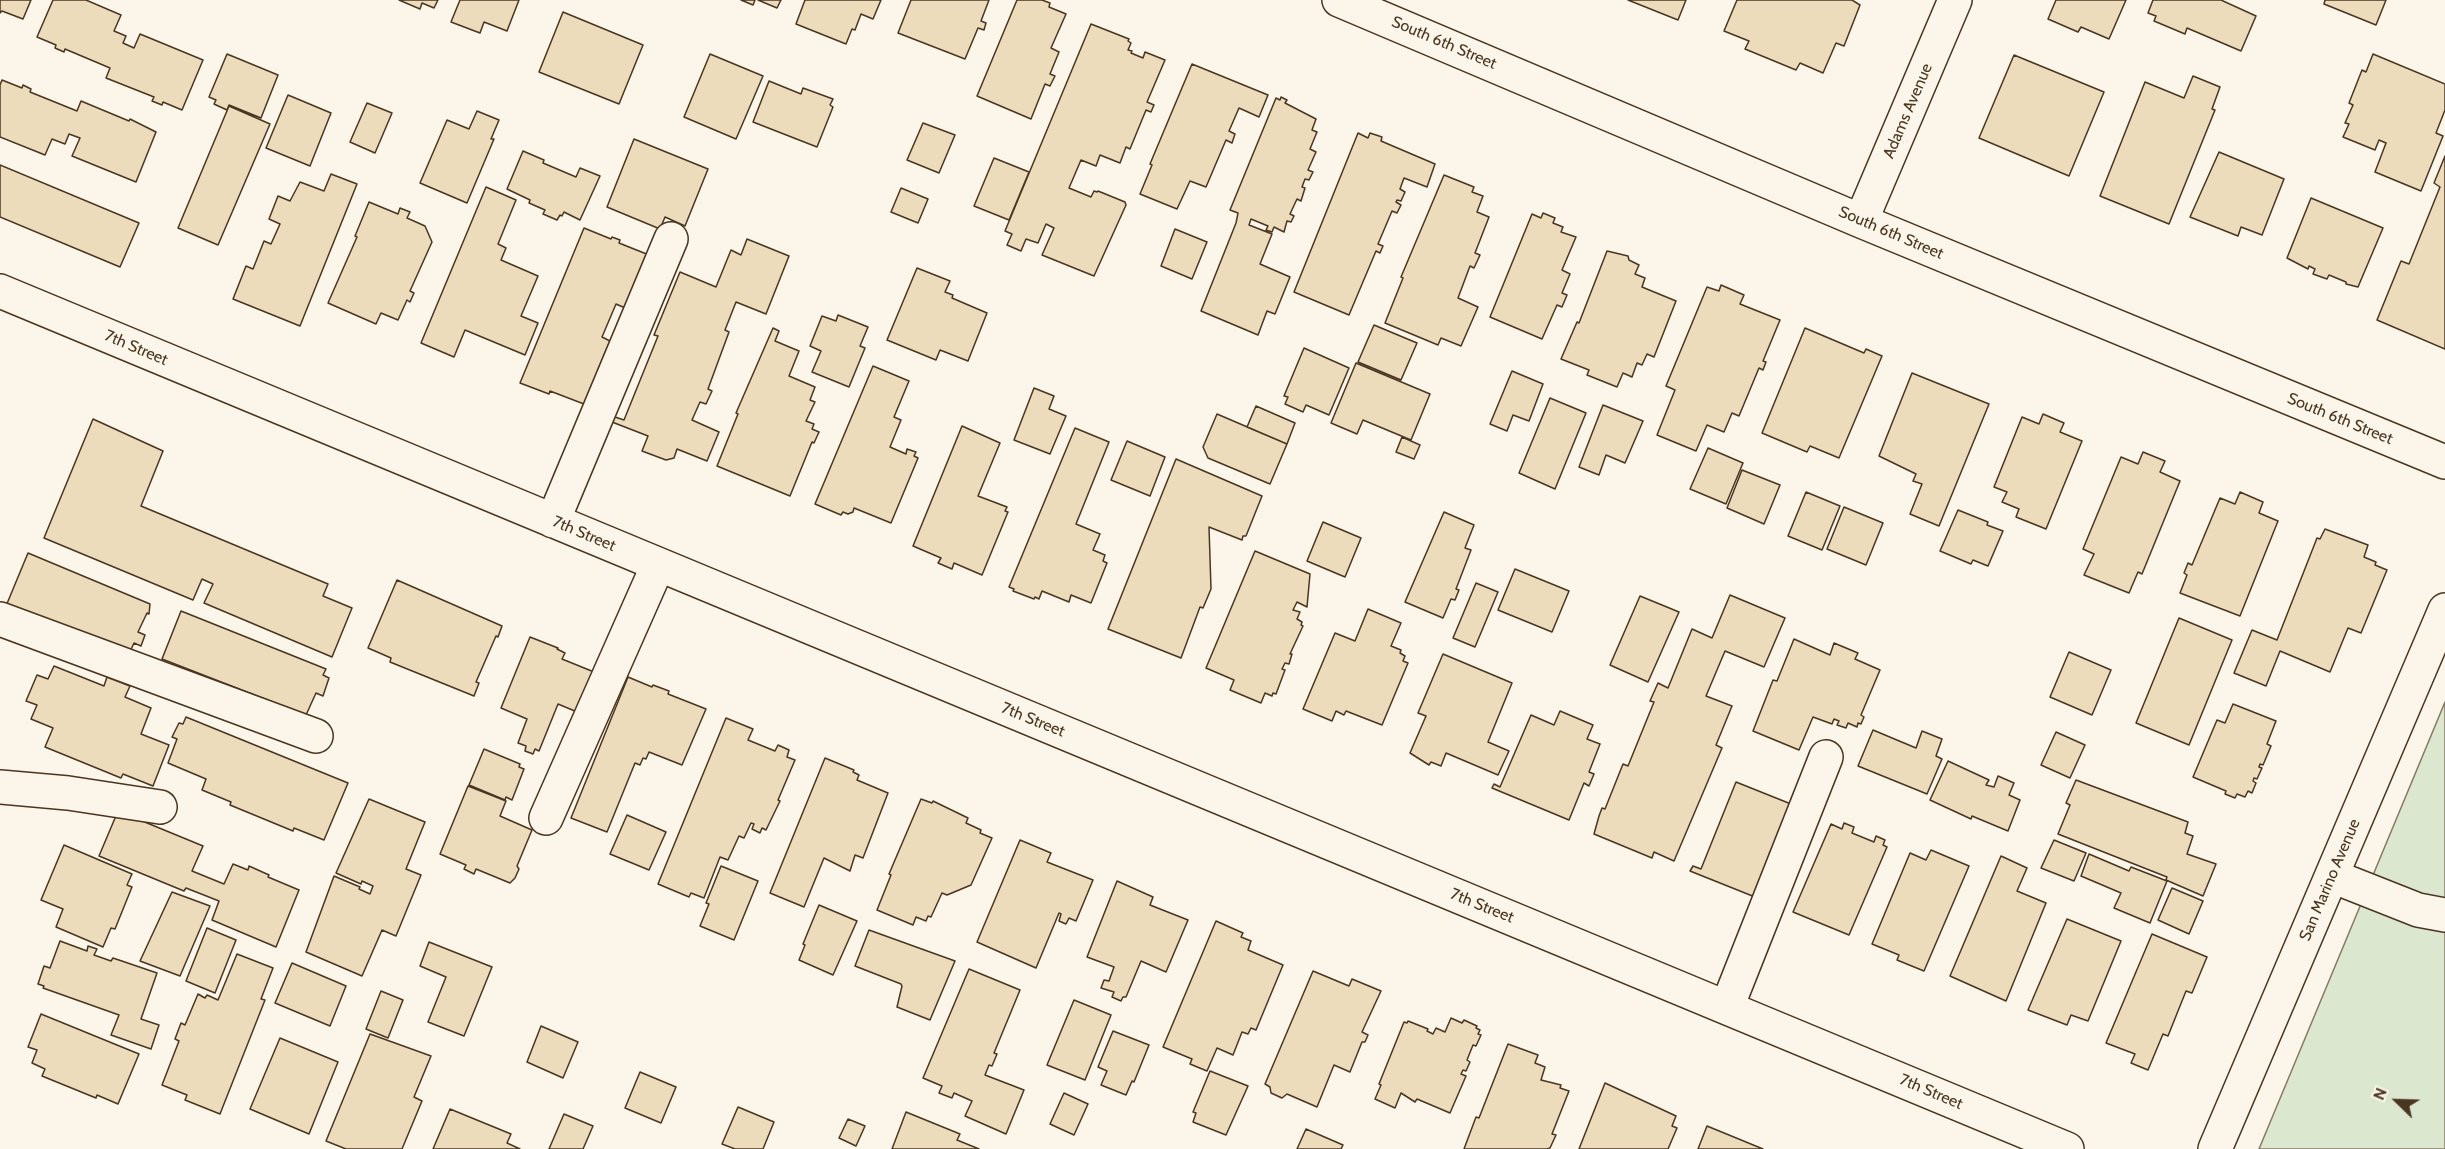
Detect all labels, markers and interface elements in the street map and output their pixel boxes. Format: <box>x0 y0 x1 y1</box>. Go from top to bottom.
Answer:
street label: South 6th Street <box>1389 12 1499 74</box>
street label: Adams Avenue <box>1879 61 1937 161</box>
street label: South 6th Street <box>1836 202 1946 264</box>
street label: 7th Street <box>101 326 171 370</box>
street label: South 6th Street <box>2284 389 2396 449</box>
street label: 7th Street <box>549 512 619 556</box>
street label: 7th Street <box>998 699 1068 741</box>
street label: San Marino Avenue <box>2296 816 2364 944</box>
street label: 7th Street <box>1447 885 1517 927</box>
street label: 7th Street <box>1896 1070 1966 1114</box>
north arrow <box>2367 1071 2427 1131</box>
text: N <box>2369 1085 2391 1103</box>

